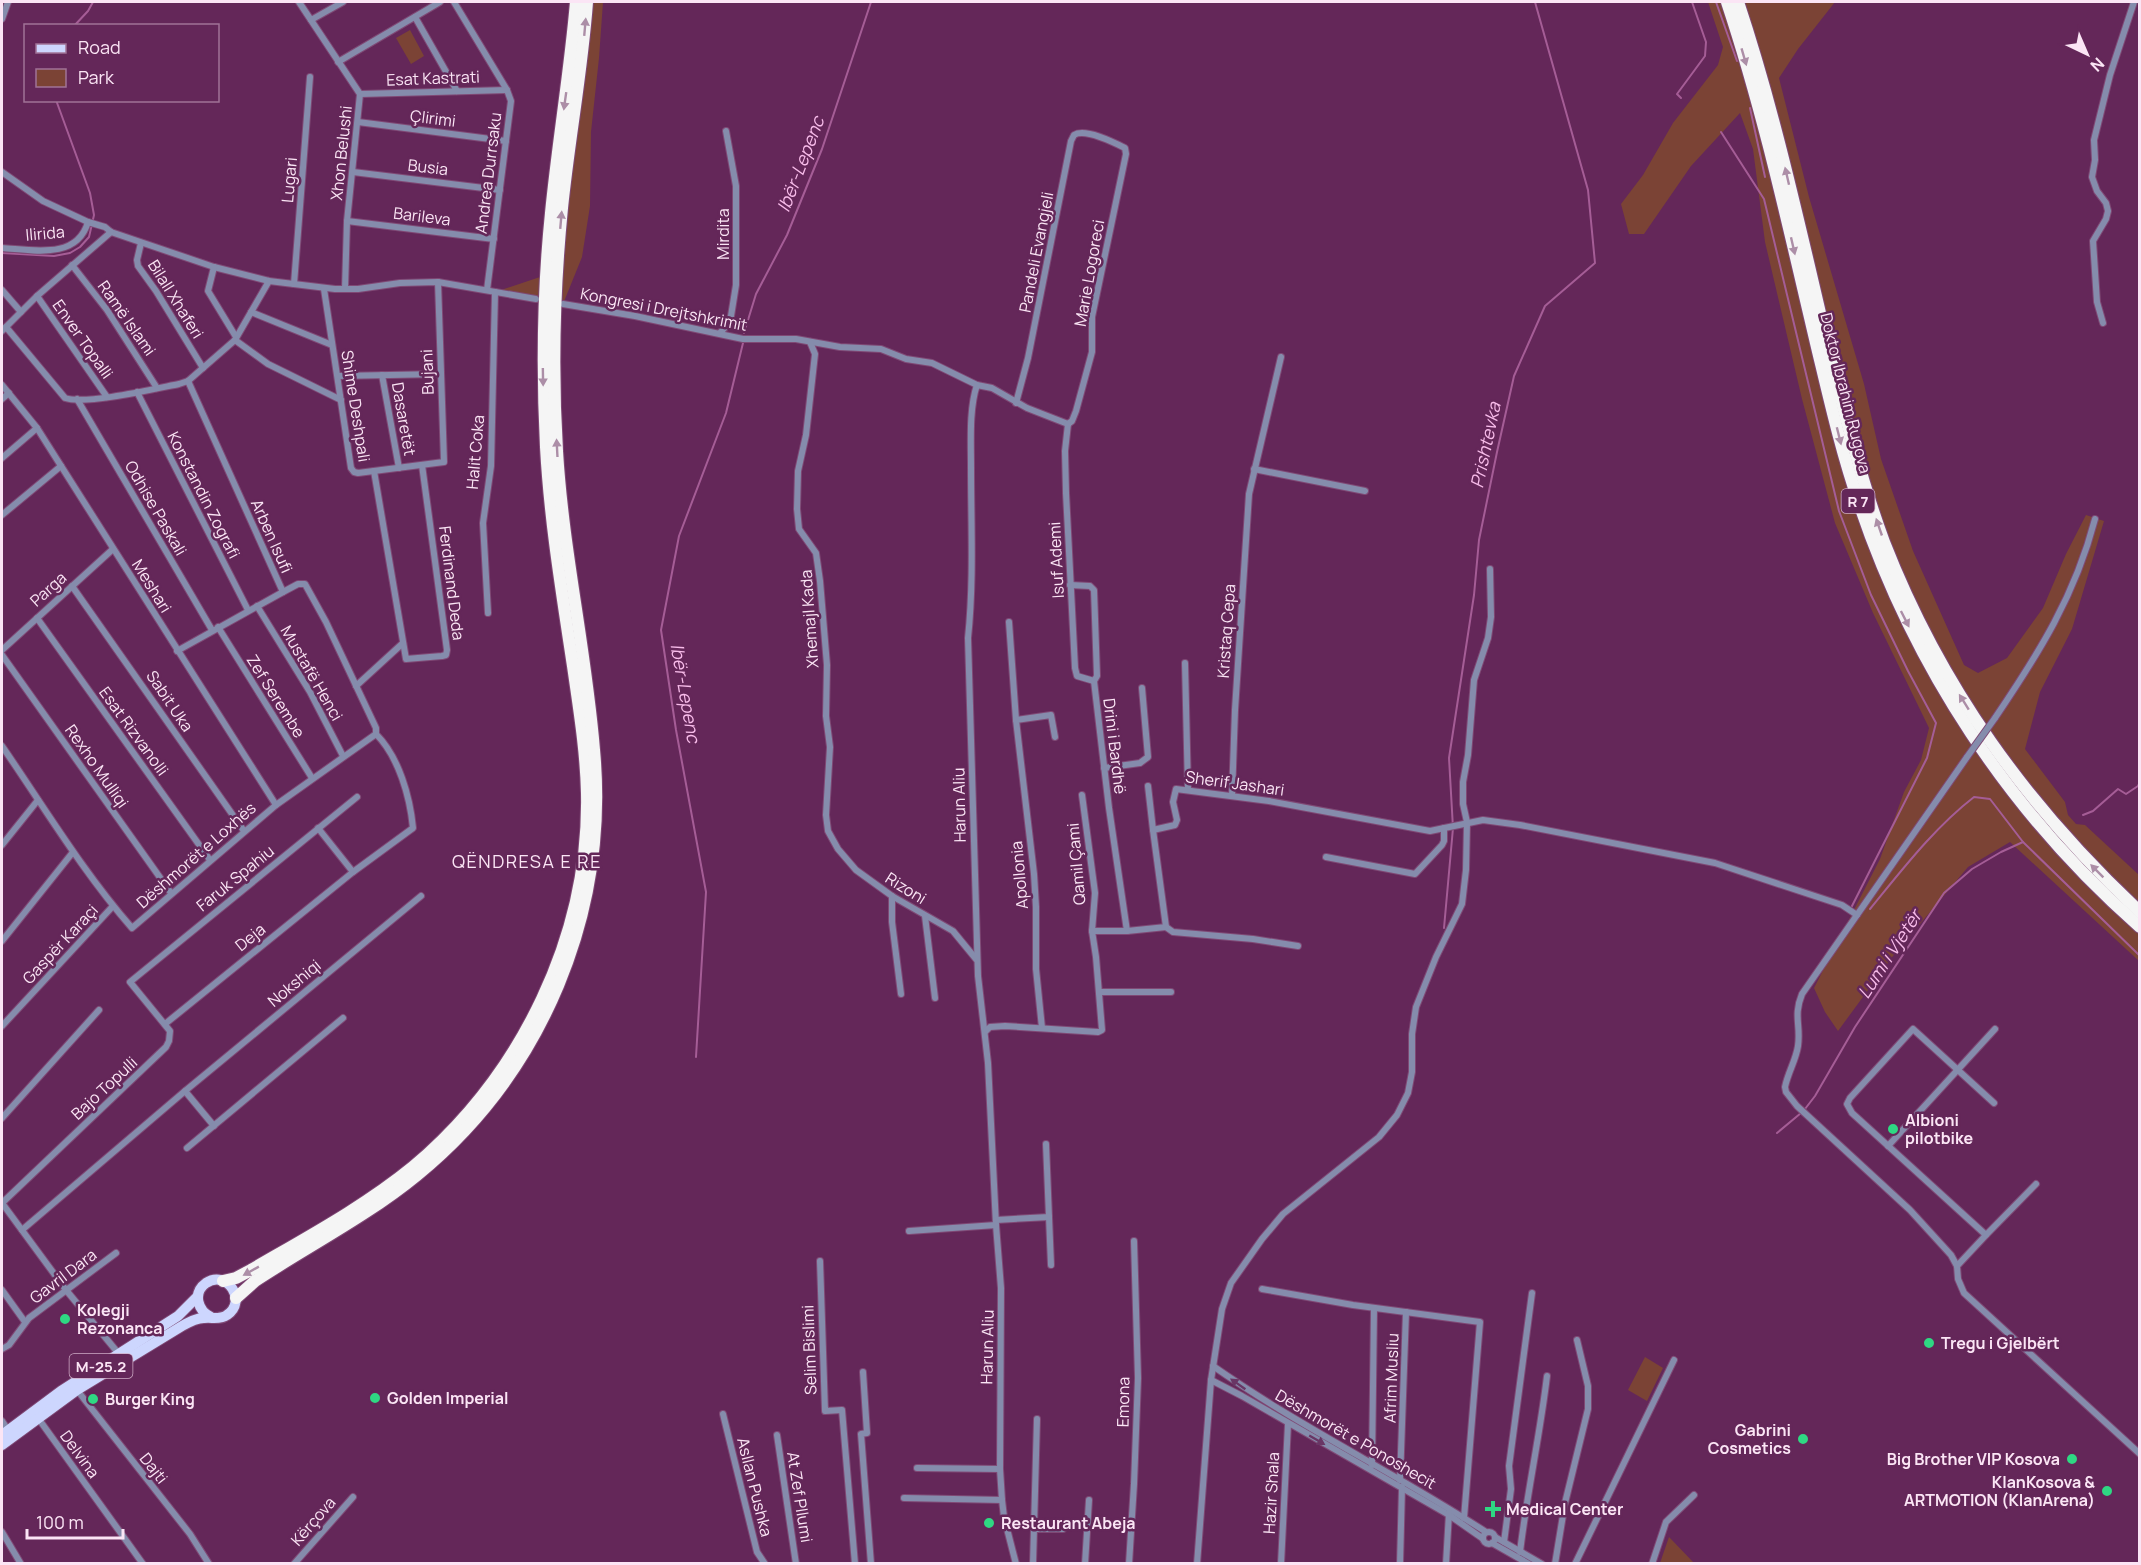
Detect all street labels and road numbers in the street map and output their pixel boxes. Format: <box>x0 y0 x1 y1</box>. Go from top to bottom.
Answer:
street label: Esat Kastrati <box>386 65 480 91</box>
street label: Xhon Belushi <box>325 104 357 202</box>
street label: Çlirimi <box>409 104 457 132</box>
street label: Andrea Durrsaku <box>470 111 506 235</box>
street label: Busia <box>407 154 449 180</box>
street label: Lugari <box>276 156 302 204</box>
street label: Pandeli Evangjeli <box>1014 190 1058 314</box>
street label: Barileva <box>392 202 452 230</box>
street label: Mirdita <box>712 208 734 260</box>
street label: Marie Logoreci <box>1069 218 1109 328</box>
street label: Ilirida <box>25 220 65 246</box>
street label: Bilall Xhaferi <box>143 255 209 343</box>
street label: Ramë Islami <box>93 276 161 360</box>
street label: Kongresi i Drejtshkrimit <box>579 282 749 336</box>
street label: Enver Topalli <box>48 295 118 383</box>
street label: Doktor Ibrahim Rugova <box>1815 310 1877 476</box>
street label: Shime Deshpali <box>336 348 376 464</box>
street label: Bujani <box>415 349 439 395</box>
street label: Dasaretët <box>387 381 421 457</box>
street label: Halit Coka <box>461 414 489 490</box>
street label: Konstandin Zografi <box>163 428 245 562</box>
street label: Odhise Paskali <box>120 457 192 559</box>
road number: R 7 <box>1842 489 1874 513</box>
street label: Arben Isufi <box>246 496 298 576</box>
street label: Isuf Ademi <box>1043 521 1069 599</box>
street label: Ferdinand Deda <box>434 525 470 641</box>
street label: Meshari <box>127 555 177 617</box>
street label: Parga <box>25 567 71 611</box>
street label: Xhemajl Kada <box>795 569 823 669</box>
street label: Kristaq Cepa <box>1212 583 1240 679</box>
street label: Mustafë Henci <box>276 621 348 725</box>
street label: Zef Serembe <box>242 650 310 742</box>
street label: Sabit Uka <box>141 666 199 736</box>
street label: Esat Rizvanolli <box>94 682 174 780</box>
street label: Drini i Bardhë <box>1098 697 1132 795</box>
street label: Rexho Mulliqi <box>60 720 134 812</box>
street label: Sherif Jashari <box>1184 765 1286 801</box>
street label: Harun Aliu <box>947 767 971 843</box>
street label: Dëshmorët e Loxhës <box>132 797 260 913</box>
street label: Qamil Çami <box>1061 822 1091 906</box>
street label: Faruk Spahiu <box>192 840 278 916</box>
street label: Apollonia <box>1005 840 1033 910</box>
street label: Rizoni <box>881 867 931 909</box>
street label: Gaspër Karaçi <box>17 899 103 989</box>
street label: Deja <box>230 918 270 956</box>
street label: Nokshiqi <box>263 954 325 1012</box>
street label: Bajo Topulli <box>66 1052 142 1124</box>
street label: Gavril Dara <box>25 1244 101 1308</box>
street label: Selim Bislimi <box>796 1305 822 1395</box>
street label: Harun Aliu <box>975 1309 999 1385</box>
street label: Afrim Musliu <box>1378 1333 1404 1423</box>
road number: M-25.2 <box>70 1354 132 1378</box>
street label: Emona <box>1112 1377 1134 1427</box>
street label: Dëshmorët e Ponoshecit <box>1272 1384 1440 1494</box>
street label: Delvina <box>55 1426 105 1482</box>
street label: Asllan Pushka <box>732 1435 778 1539</box>
street label: Dajti <box>135 1448 173 1488</box>
street label: At Zef Pllumi <box>782 1450 818 1544</box>
street label: Hazir Shala <box>1258 1452 1284 1534</box>
street label: Kërçova <box>286 1492 340 1550</box>

